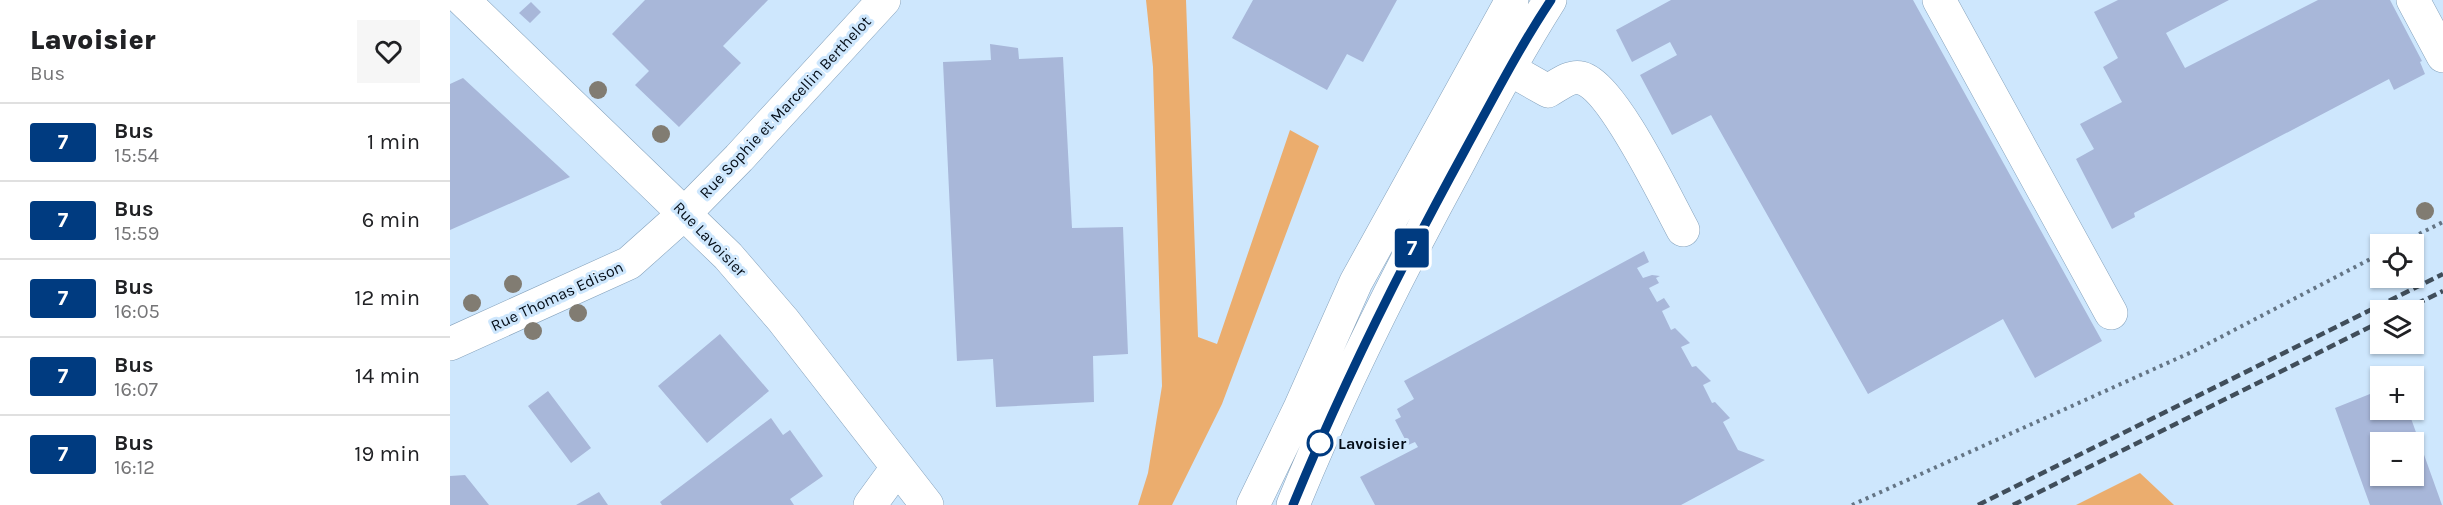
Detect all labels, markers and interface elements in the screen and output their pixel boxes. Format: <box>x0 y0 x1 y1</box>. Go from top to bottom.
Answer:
street label: Rue Sophie et Marcellin Berthelot <box>695 12 875 202</box>
button: heart <box>357 20 420 83</box>
text: Lavoisier <box>30 23 156 56</box>
text: Bus <box>30 62 65 85</box>
text: Bus <box>114 118 154 144</box>
text: 1 min <box>367 129 420 155</box>
text: 7 <box>58 130 68 154</box>
text: 15:54 <box>114 144 159 167</box>
text: Bus <box>114 196 154 222</box>
street label: Rue Lavoisier <box>670 198 751 280</box>
text: 6 min <box>362 207 420 233</box>
text: 7 <box>58 208 68 232</box>
text: 15:59 <box>114 222 159 245</box>
line badge: 7 <box>1392 228 1432 268</box>
map controls <box>2370 234 2424 486</box>
button: locate <box>2370 234 2424 288</box>
text: 7 <box>1407 236 1417 260</box>
street label: Rue Thomas Edison <box>488 257 626 335</box>
text: Bus <box>114 274 154 300</box>
text: 12 min <box>354 285 420 311</box>
text: 7 <box>58 286 68 310</box>
text: 16:05 <box>114 300 160 323</box>
button: layers <box>2370 300 2424 354</box>
text: Bus <box>114 352 154 378</box>
text: 14 min <box>355 363 420 389</box>
text: 7 <box>58 364 68 388</box>
button: + <box>2370 366 2424 420</box>
text: 16:07 <box>114 378 158 401</box>
text: Bus <box>114 430 154 456</box>
marker: Lavoisier <box>1307 430 1333 456</box>
button: − <box>2370 432 2424 486</box>
place label: Lavoisier <box>1338 434 1407 453</box>
text: 19 min <box>354 441 420 467</box>
text: 7 <box>58 442 68 466</box>
text: 16:12 <box>114 456 155 479</box>

